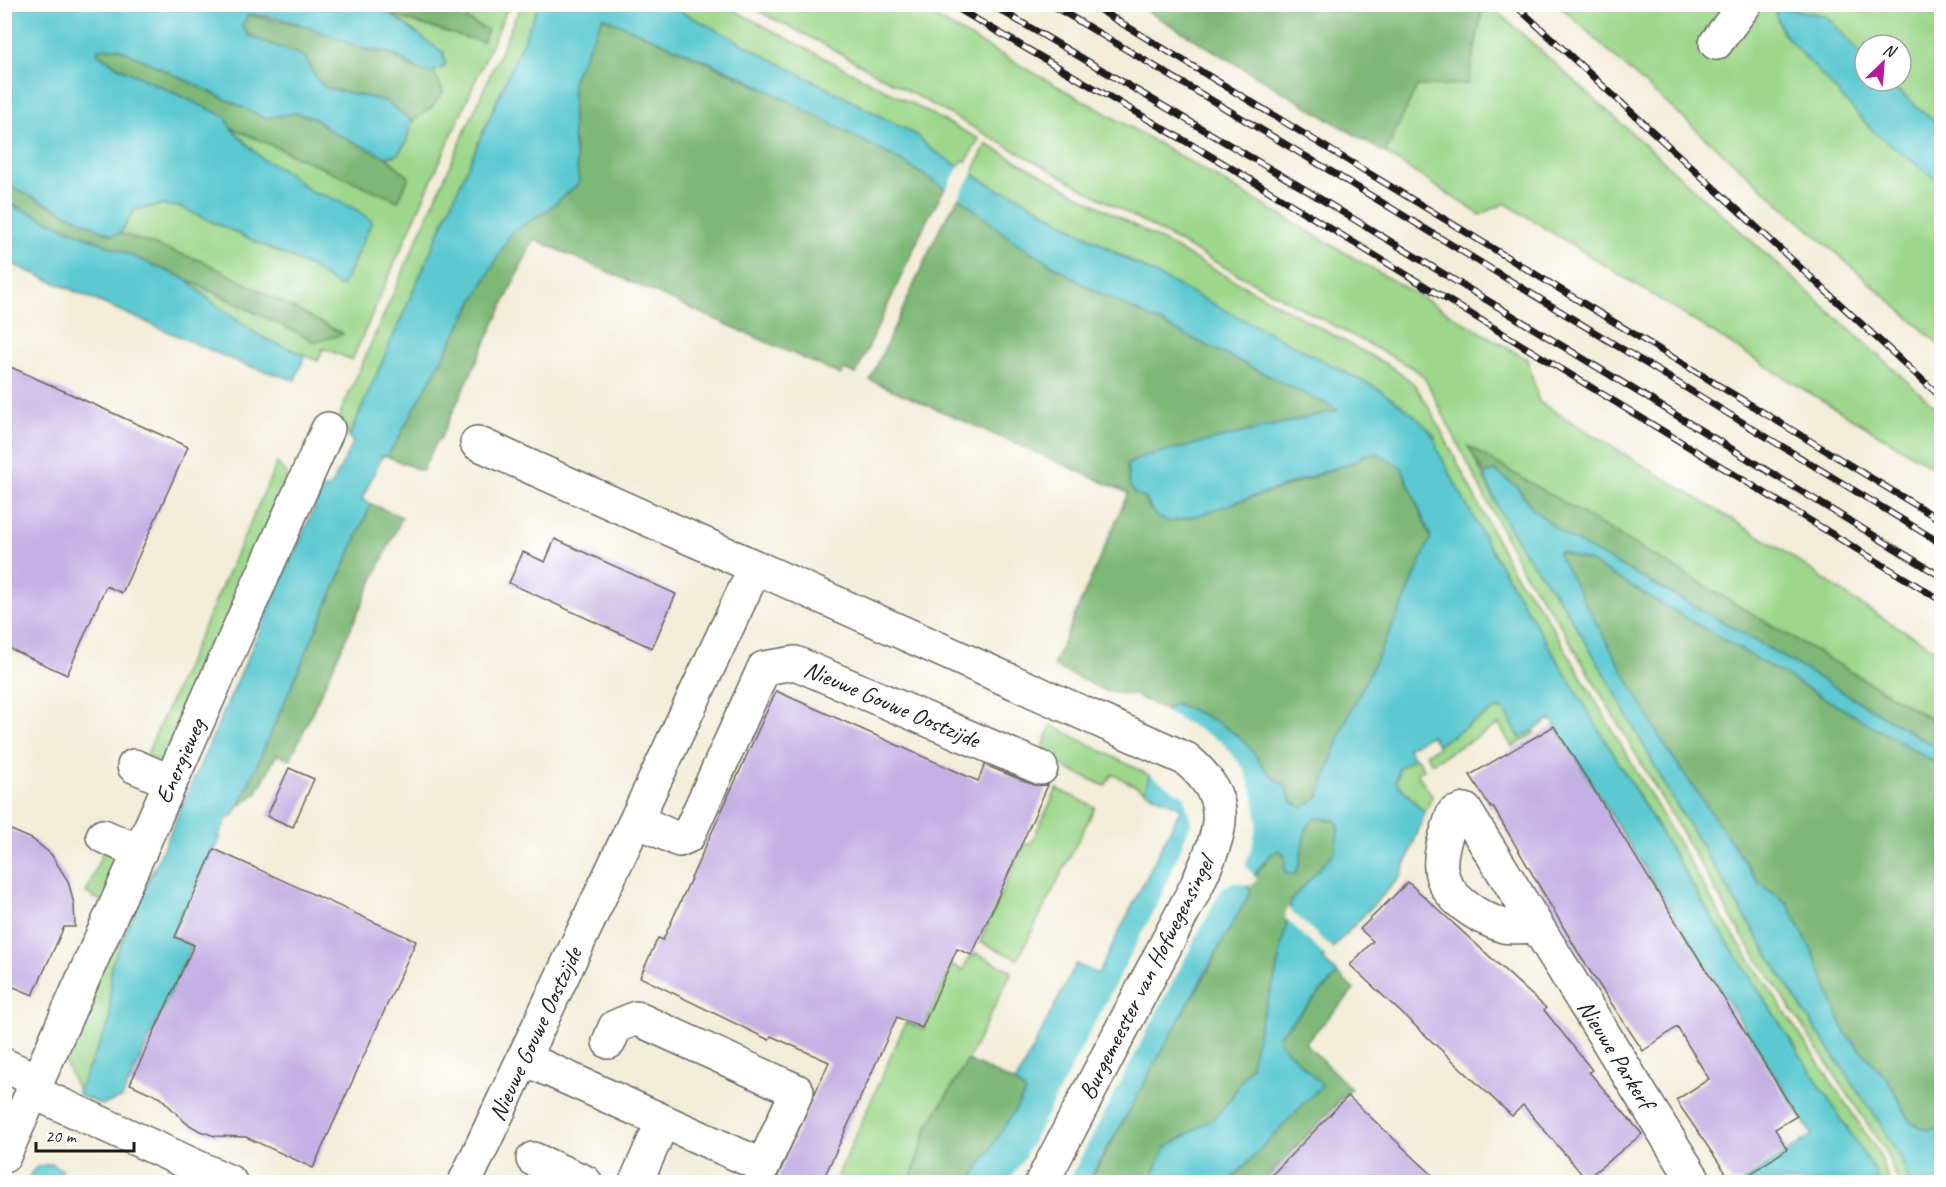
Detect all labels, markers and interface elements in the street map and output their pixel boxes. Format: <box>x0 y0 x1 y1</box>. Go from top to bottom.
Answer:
north arrow <box>1853 33 1913 93</box>
text: N <box>1880 39 1900 63</box>
street label: Nieuwe Gouwe Oostzijde <box>800 654 986 755</box>
street label: Energieweg <box>148 712 213 808</box>
street label: Burgemeester van Hofwegensingel <box>1072 848 1222 1104</box>
street label: Nieuwe Gouwe Oostzijde <box>482 941 589 1125</box>
street label: Nieuwe Parkerf <box>1571 994 1664 1118</box>
scale bar <box>36 1115 134 1153</box>
text: 20 m <box>45 1125 78 1147</box>

